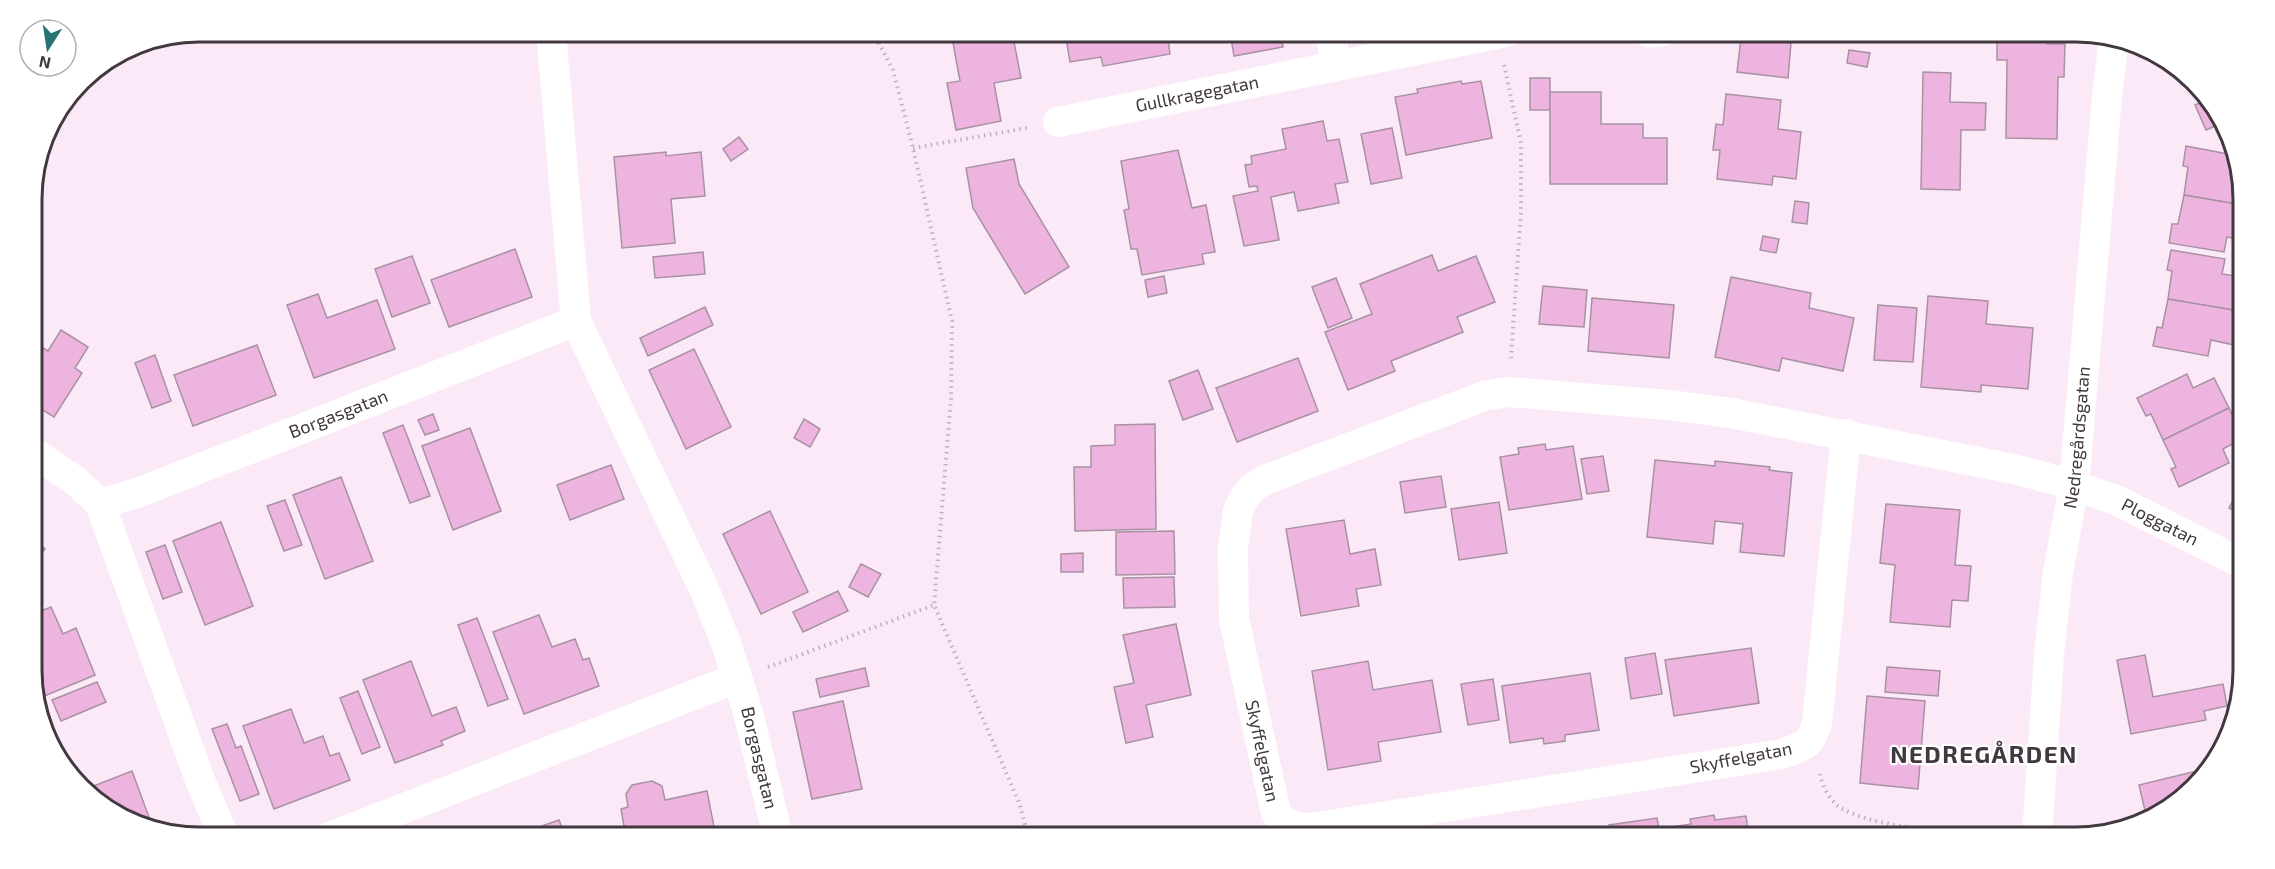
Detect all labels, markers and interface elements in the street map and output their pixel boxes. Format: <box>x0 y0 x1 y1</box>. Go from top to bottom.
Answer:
north arrow <box>18 18 78 78</box>
text: N <box>37 53 52 74</box>
street label: Gullkragegatan <box>1133 70 1261 116</box>
street label: Nedregårdsgatan <box>2058 365 2094 510</box>
street label: Borgasgatan <box>285 384 391 443</box>
street label: Ploggatan <box>2118 493 2202 550</box>
street label: Skyffelgatan <box>1241 698 1284 804</box>
street label: Borgasgatan <box>737 704 783 811</box>
street label: Skyffelgatan <box>1688 736 1794 778</box>
district label: NEDREGÅRDEN <box>1890 739 2078 768</box>

